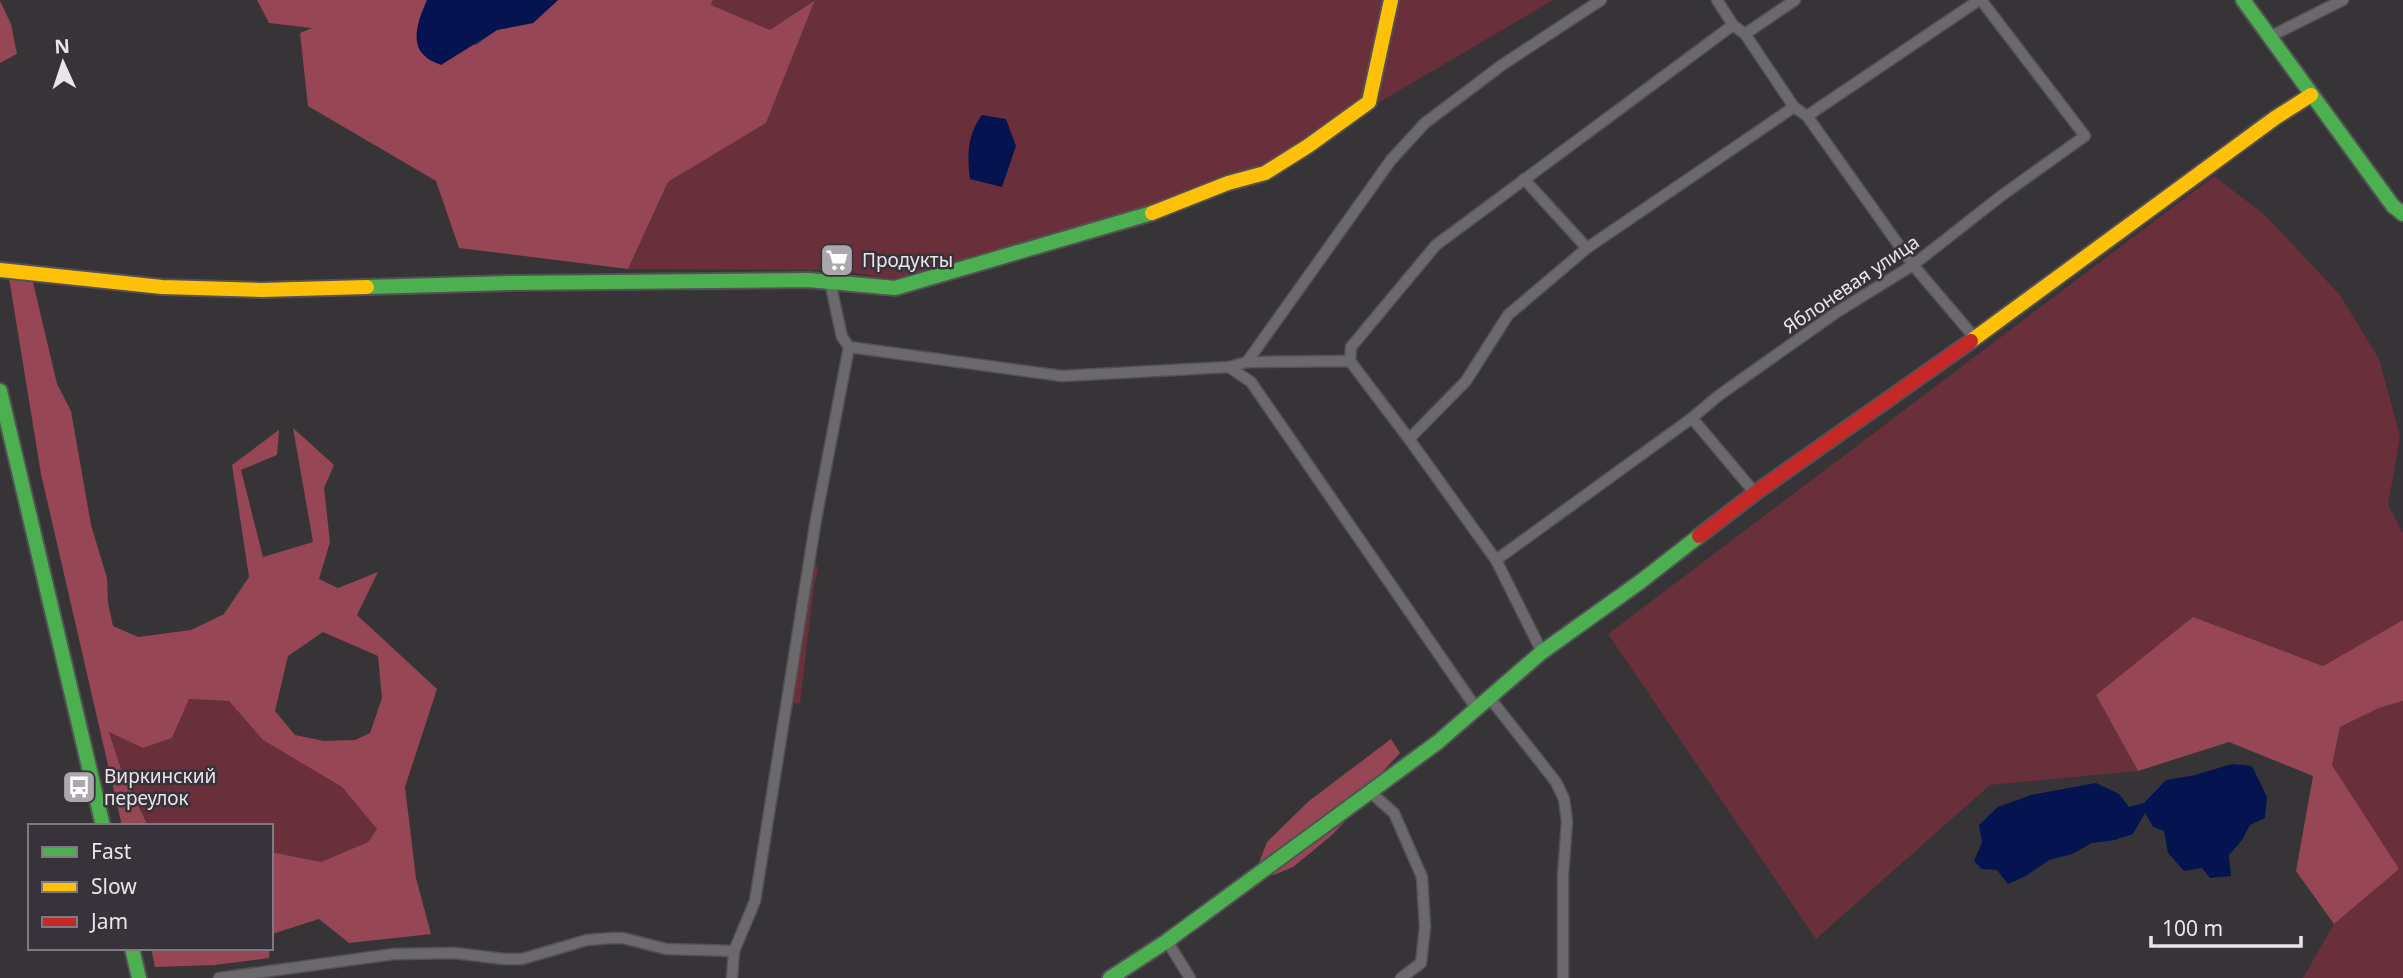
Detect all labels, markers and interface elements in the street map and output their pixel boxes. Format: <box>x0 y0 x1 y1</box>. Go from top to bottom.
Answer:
north arrow <box>28 28 98 98</box>
text: N <box>54 33 71 59</box>
street label: Яблоневая улица <box>1778 229 1924 339</box>
supermarket icon: Продукты <box>818 241 856 279</box>
place label: Продукты <box>862 247 953 273</box>
place label: Виркинский переулок <box>104 763 216 811</box>
bus stop icon: Виркинский переулок <box>60 768 98 806</box>
legend <box>28 824 273 950</box>
text: Fast <box>91 837 132 865</box>
text: Slow <box>91 872 137 900</box>
scale bar <box>2151 904 2302 948</box>
text: Jam <box>89 907 128 935</box>
text: 100 m <box>2162 914 2223 942</box>

